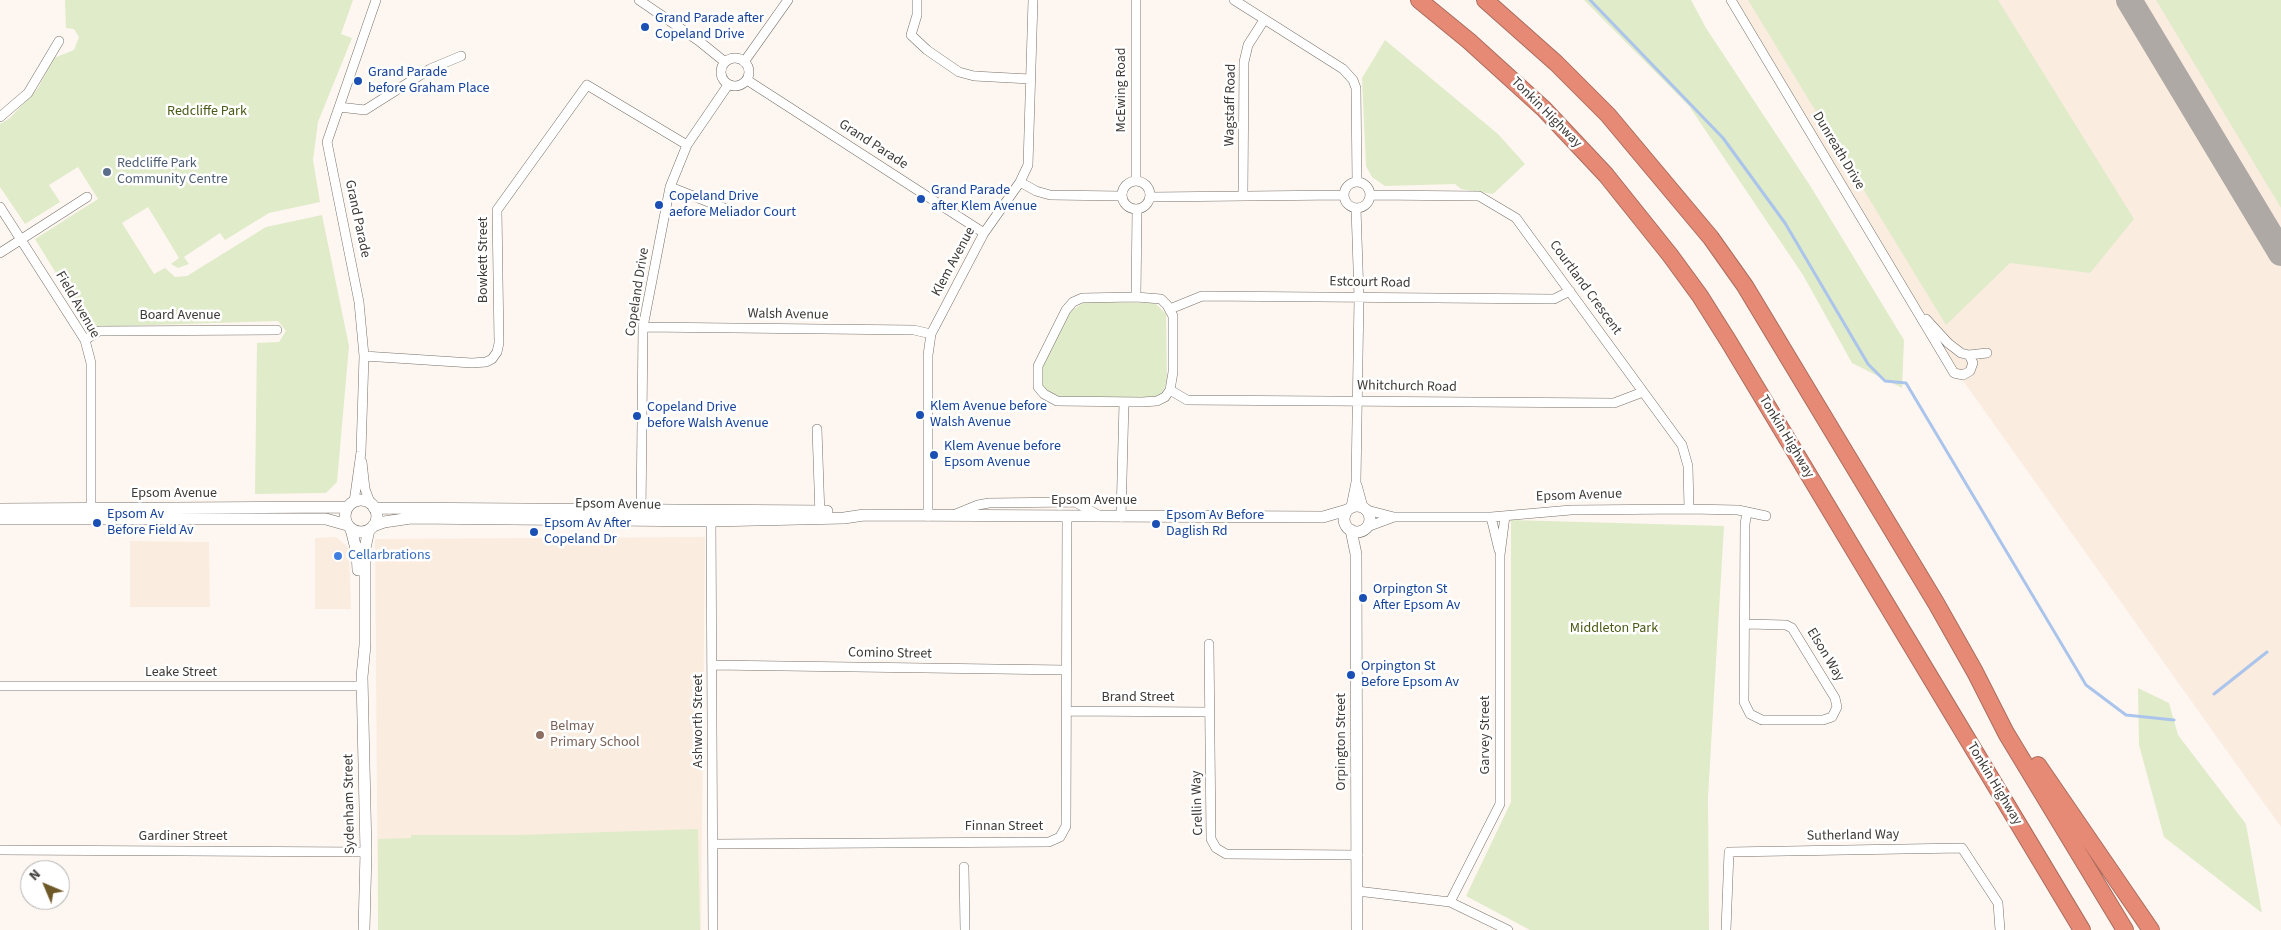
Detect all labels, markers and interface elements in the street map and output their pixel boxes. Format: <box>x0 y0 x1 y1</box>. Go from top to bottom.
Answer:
place label: Grand Parade after Copeland Drive <box>655 11 764 44</box>
marker: Grand Parade after Copeland Drive <box>639 21 651 33</box>
street label: McEwing Road <box>1114 47 1130 133</box>
street label: Wagstaff Road <box>1222 63 1240 147</box>
place label: Grand Parade before Graham Place <box>368 65 490 98</box>
street label: Tonkin Highway <box>1507 74 1585 152</box>
marker: Grand Parade before Graham Place <box>352 75 364 87</box>
park label: Redcliffe Park <box>167 104 247 120</box>
street label: Dunreath Drive <box>1808 109 1868 193</box>
street label: Grand Parade <box>835 116 911 174</box>
place label: Redcliffe Park Community Centre <box>117 156 228 188</box>
marker: Redcliffe Park Community Centre <box>101 166 113 178</box>
street label: Grand Parade <box>341 179 373 259</box>
place label: Grand Parade after Klem Avenue <box>931 183 1037 216</box>
place label: Copeland Drive aefore Meliador Court <box>669 189 796 222</box>
marker: Grand Parade after Klem Avenue <box>915 193 927 205</box>
marker: Copeland Drive aefore Meliador Court <box>653 199 665 211</box>
street label: Bowkett Street <box>476 217 492 303</box>
street label: Klem Avenue <box>929 224 979 300</box>
street label: Courtland Crescent <box>1545 238 1625 338</box>
street label: Copeland Drive <box>623 246 653 338</box>
street label: Field Avenue <box>51 269 103 341</box>
street label: Estcourt Road <box>1329 274 1411 292</box>
street label: Walsh Avenue <box>747 306 829 324</box>
street label: Board Avenue <box>139 308 221 324</box>
street label: Whitchurch Road <box>1357 378 1457 396</box>
street label: Tonkin Highway <box>1755 393 1817 481</box>
place label: Klem Avenue before Walsh Avenue <box>930 399 1047 432</box>
place label: Copeland Drive before Walsh Avenue <box>647 400 768 432</box>
marker: Klem Avenue before Walsh Avenue <box>914 409 926 421</box>
marker: Copeland Drive before Walsh Avenue <box>631 410 643 422</box>
place label: Klem Avenue before Epsom Avenue <box>944 439 1061 472</box>
marker: Klem Avenue before Epsom Avenue <box>928 449 940 461</box>
street label: Epsom Avenue <box>131 486 217 502</box>
street label: Epsom Avenue <box>1536 486 1622 506</box>
street label: Epsom Avenue <box>1051 493 1137 509</box>
street label: Epsom Avenue <box>575 496 661 514</box>
place label: Epsom Av Before Field Av <box>107 507 194 540</box>
place label: Epsom Av Before Daglish Rd <box>1166 508 1264 540</box>
place label: Epsom Av After Copeland Dr <box>544 516 631 548</box>
marker: Epsom Av Before Field Av <box>91 517 103 529</box>
marker: Epsom Av Before Daglish Rd <box>1150 518 1162 530</box>
marker: Epsom Av After Copeland Dr <box>528 526 540 538</box>
place label: Cellarbrations <box>348 548 430 564</box>
marker: Cellarbrations <box>332 550 344 562</box>
place label: Orpington St After Epsom Av <box>1373 582 1460 614</box>
marker: Orpington St After Epsom Av <box>1357 592 1369 604</box>
park label: Middleton Park <box>1570 621 1658 637</box>
street label: Elson Way <box>1803 625 1847 685</box>
street label: Comino Street <box>848 645 932 663</box>
place label: Orpington St Before Epsom Av <box>1361 659 1459 692</box>
street label: Leake Street <box>145 665 217 681</box>
marker: Orpington St Before Epsom Av <box>1345 669 1357 681</box>
street label: Ashworth Street <box>691 674 707 768</box>
street label: Brand Street <box>1101 690 1175 706</box>
street label: Orpington Street <box>1334 693 1350 791</box>
street label: Garvey Street <box>1478 696 1494 774</box>
place label: Belmay Primary School <box>550 719 640 752</box>
marker: Belmay Primary School <box>534 729 546 741</box>
street label: Tonkin Highway <box>1963 740 2025 828</box>
street label: Sydenham Street <box>341 754 359 854</box>
street label: Crellin Way <box>1188 770 1208 836</box>
street label: Finnan Street <box>965 819 1043 835</box>
street label: Sutherland Way <box>1807 827 1899 845</box>
street label: Gardiner Street <box>139 829 227 845</box>
north arrow <box>20 860 70 910</box>
text: N <box>25 865 45 885</box>

